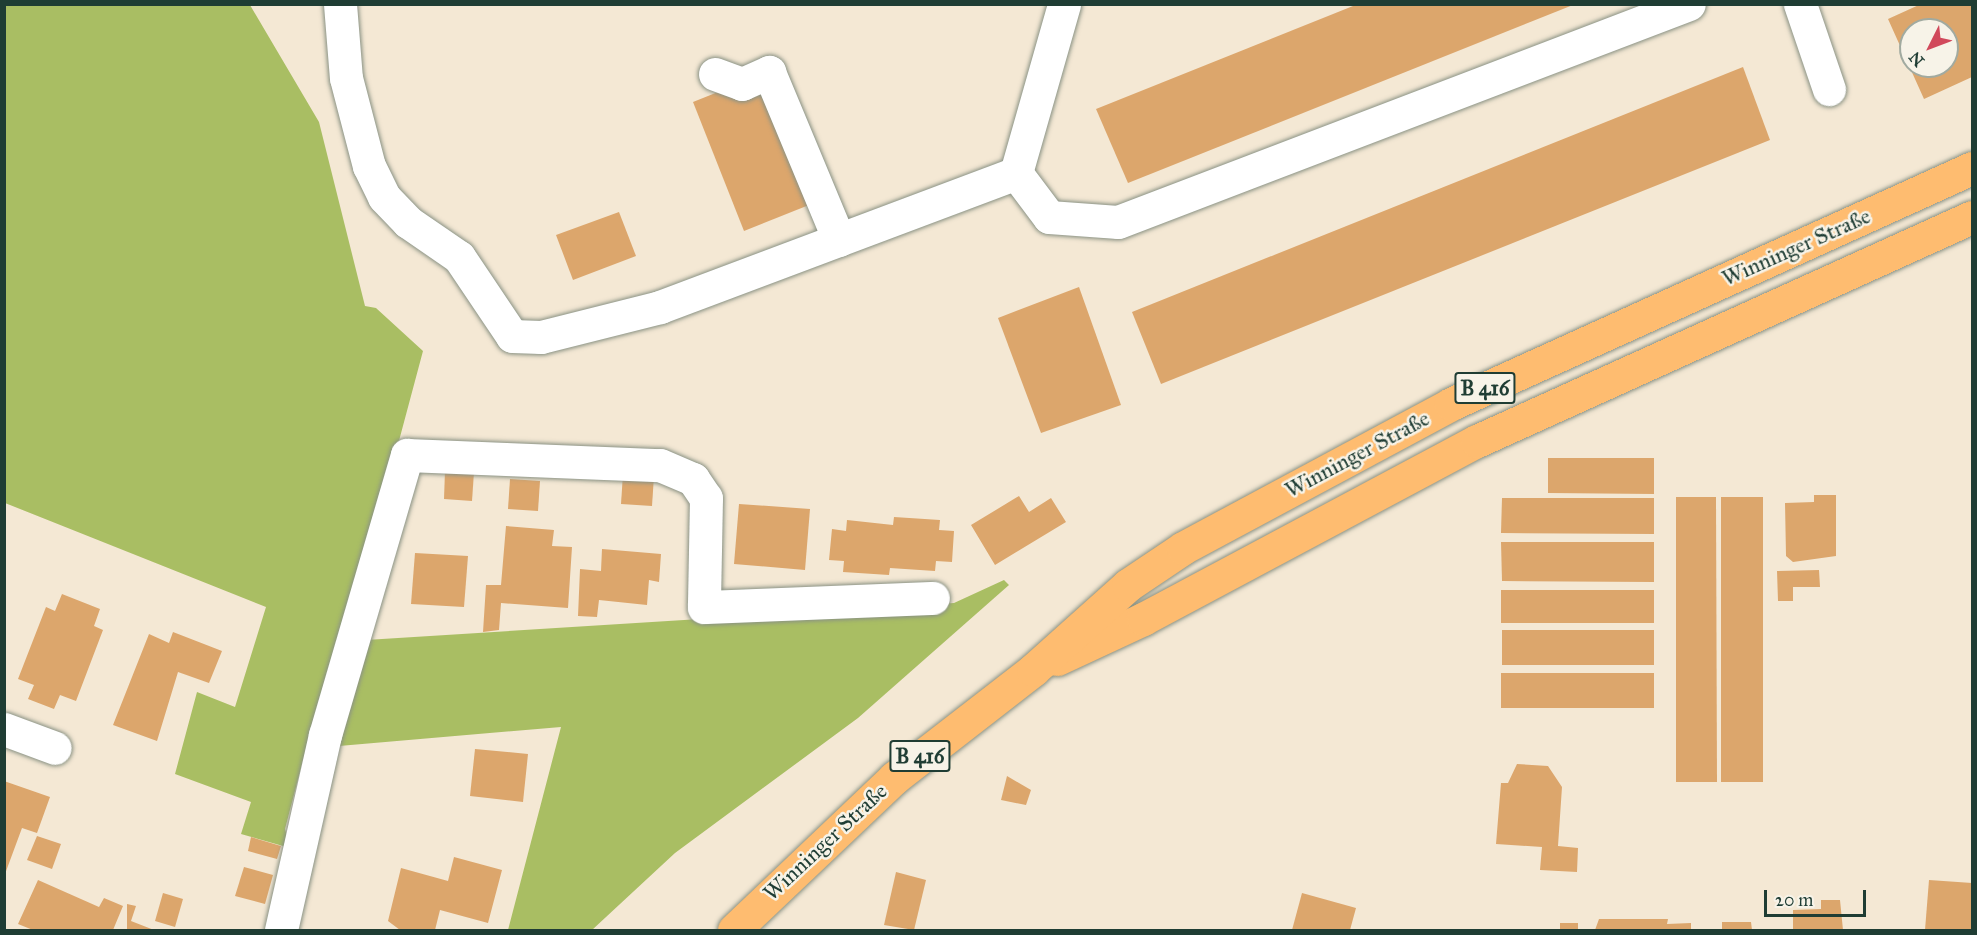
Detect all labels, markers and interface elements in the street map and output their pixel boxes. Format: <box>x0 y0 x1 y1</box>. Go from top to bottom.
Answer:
north arrow <box>1899 18 1959 78</box>
text: N <box>1905 48 1928 70</box>
street label: Winninger Straße <box>1718 202 1874 292</box>
road number: B 416 <box>1454 370 1516 406</box>
street label: Winninger Straße <box>1280 405 1434 503</box>
road number: B 416 <box>888 738 952 774</box>
street label: Winninger Straße <box>758 778 892 906</box>
scale bar <box>1767 878 1869 916</box>
text: 20 m <box>1775 889 1813 911</box>

